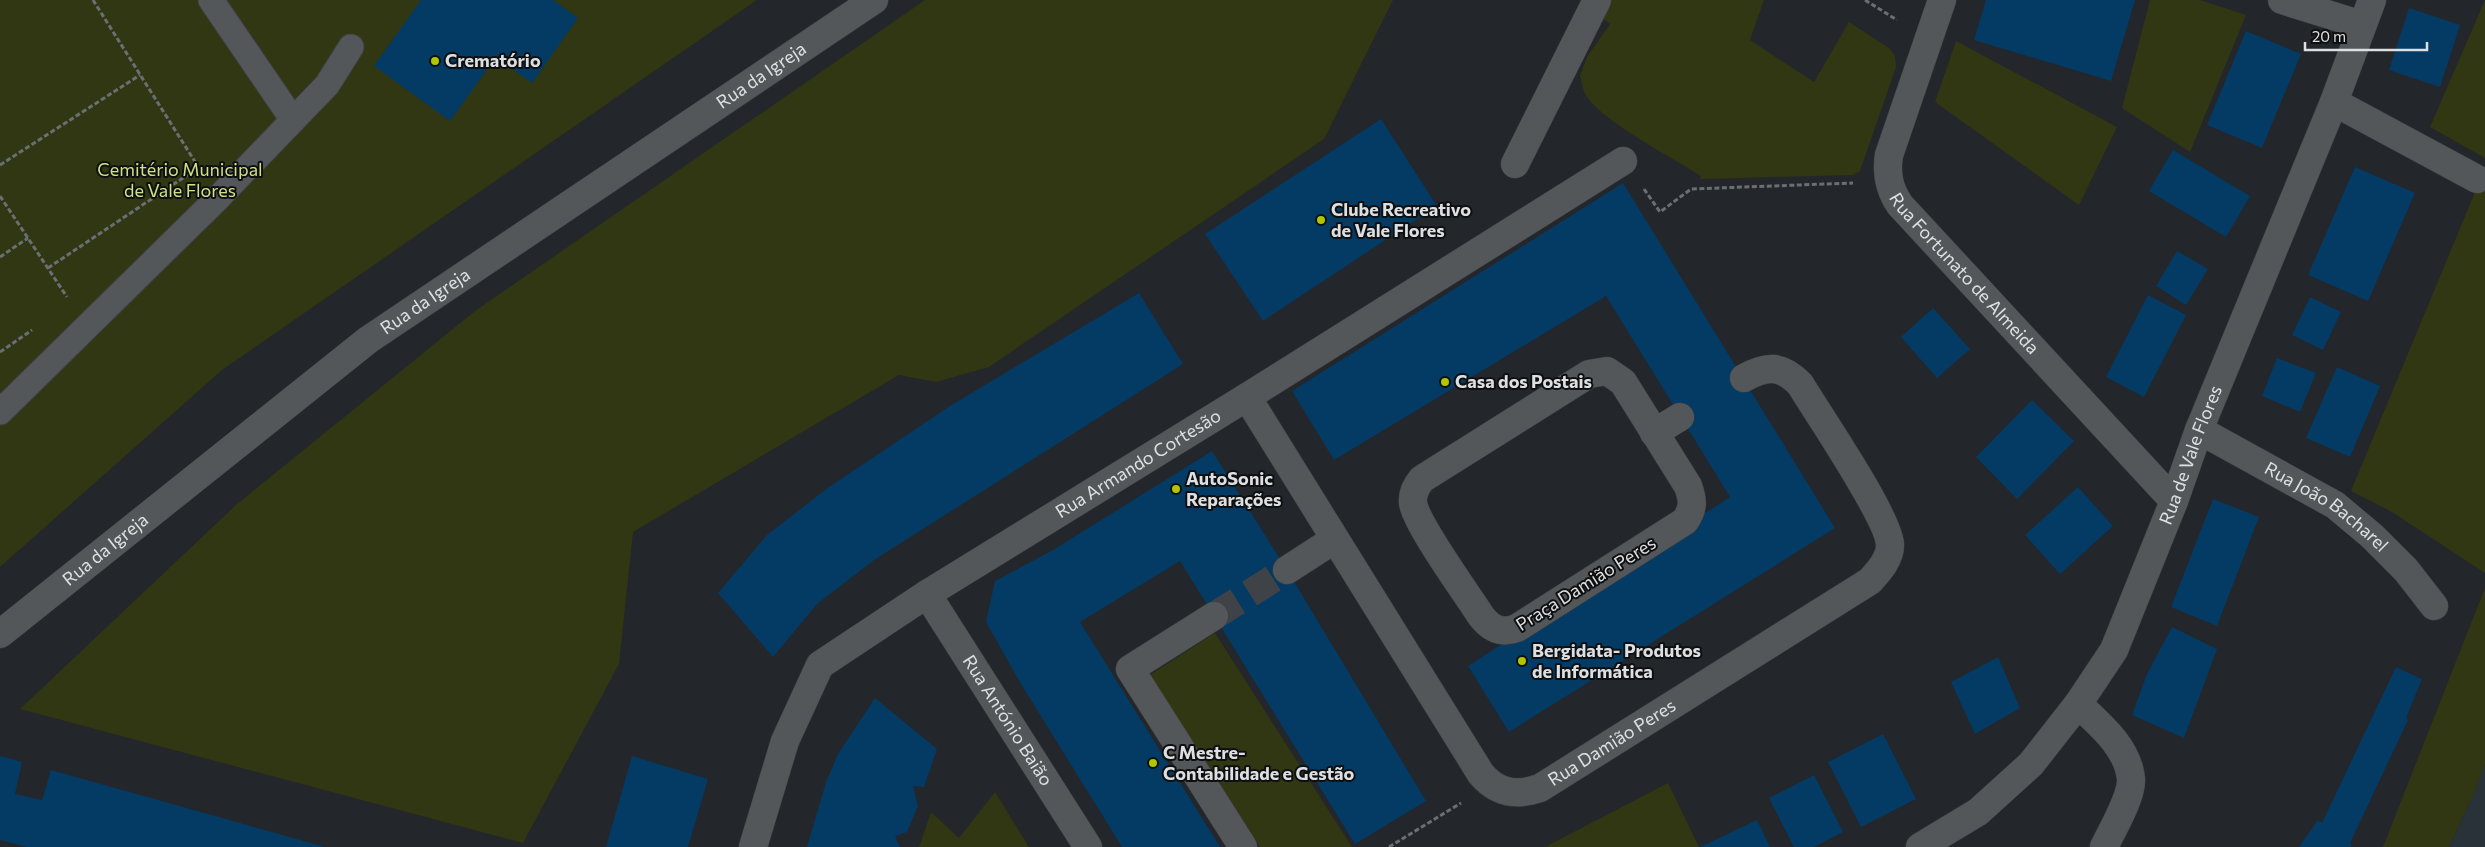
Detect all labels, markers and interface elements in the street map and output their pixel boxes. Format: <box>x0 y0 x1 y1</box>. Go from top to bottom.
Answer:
scale bar <box>2305 20 2428 52</box>
text: 20 m <box>2312 27 2346 45</box>
street label: Rua da Igreja <box>712 37 810 113</box>
place label: Crematório <box>445 49 541 71</box>
marker: Crematório <box>429 55 441 67</box>
park label: Cemitério Municipal de Vale Flores <box>97 158 263 201</box>
street label: Rua Fortunato de Almeida <box>1885 188 2044 358</box>
place label: Clube Recreativo de Vale Flores <box>1331 198 1471 241</box>
marker: Clube Recreativo de Vale Flores <box>1315 214 1327 226</box>
street label: Rua da Igreja <box>376 263 474 339</box>
place label: Casa dos Postais <box>1455 370 1592 392</box>
marker: Casa dos Postais <box>1439 376 1451 388</box>
street label: Rua de Vale Flores <box>2154 382 2226 527</box>
street label: Rua Armando Cortesão <box>1051 404 1224 522</box>
street label: Rua João Bacharel <box>2261 456 2393 556</box>
place label: AutoSonic Reparações <box>1186 467 1282 510</box>
marker: AutoSonic Reparações <box>1170 483 1182 495</box>
street label: Rua da Igreja <box>58 508 152 590</box>
street label: Praça Damião Peres <box>1511 531 1660 635</box>
place label: Bergidata- Produtos de Informática <box>1532 639 1701 682</box>
street label: Rua António Baião <box>959 651 1058 789</box>
marker: Bergidata- Produtos de Informática <box>1516 655 1528 667</box>
street label: Rua Damião Peres <box>1544 694 1679 790</box>
place label: C Mestre- Contabilidade e Gestão <box>1163 741 1354 784</box>
marker: C Mestre- Contabilidade e Gestão <box>1147 757 1159 769</box>

